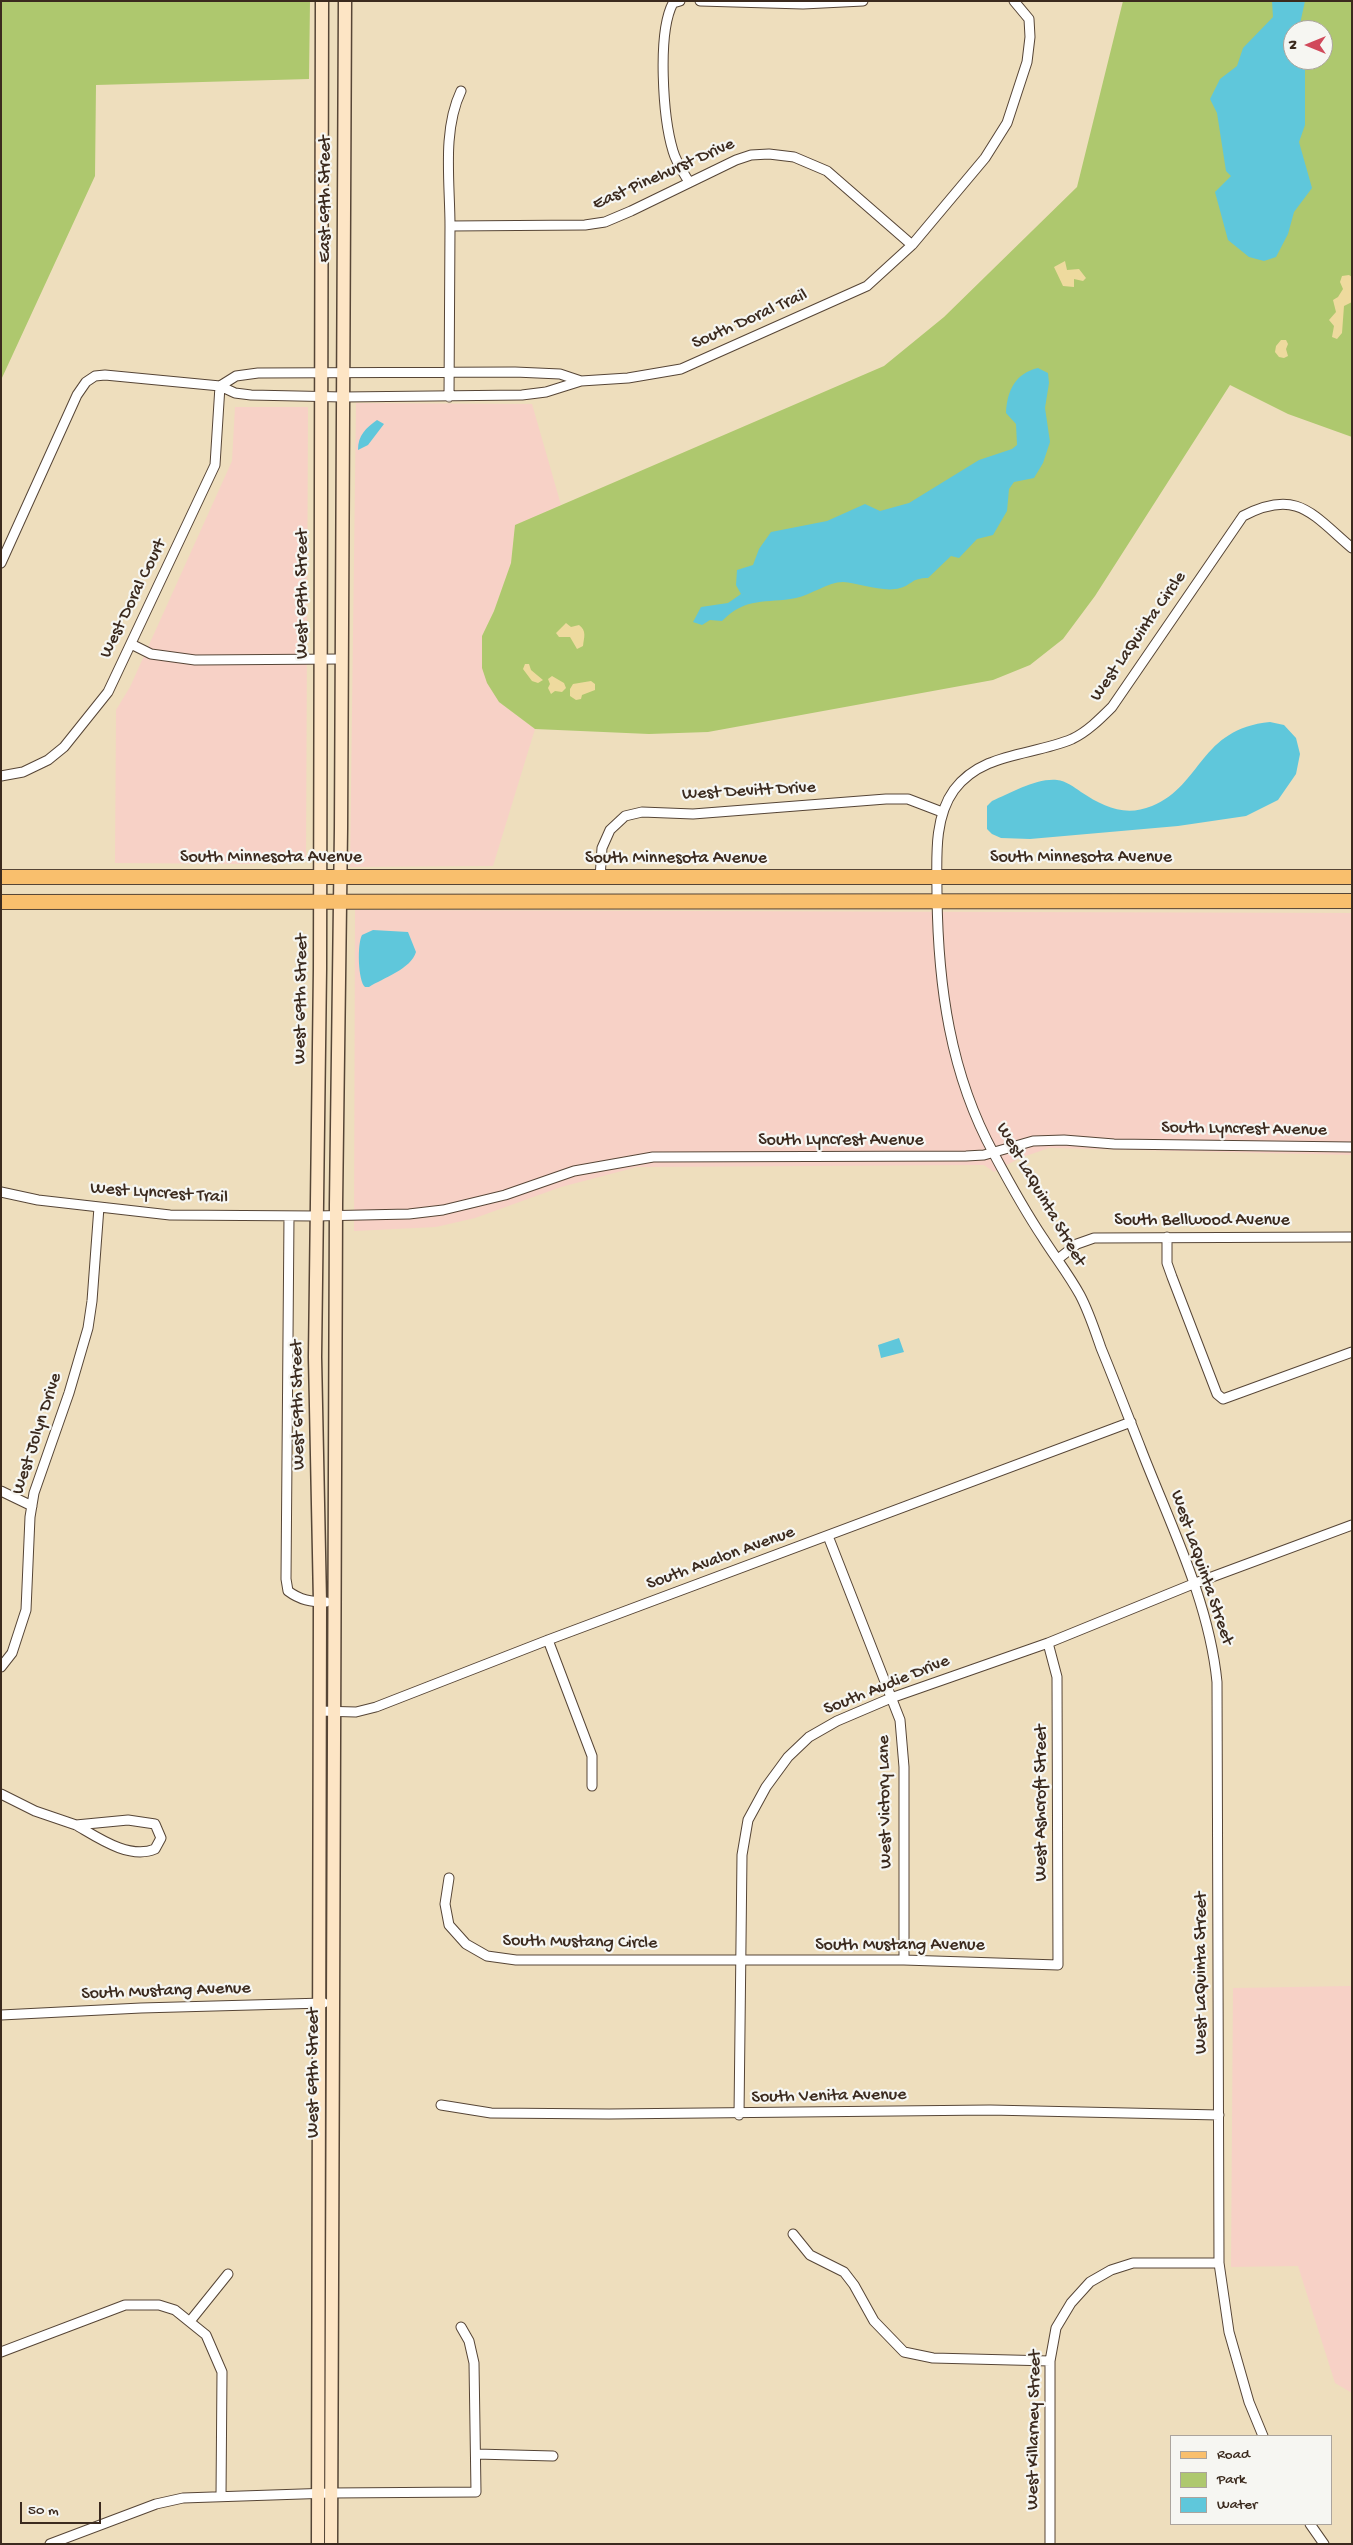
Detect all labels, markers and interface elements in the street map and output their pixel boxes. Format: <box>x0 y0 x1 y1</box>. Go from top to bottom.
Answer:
north arrow <box>1283 20 1333 70</box>
text: N <box>1285 40 1302 50</box>
street label: East Pinehurst Drive <box>590 134 738 216</box>
street label: East 69th Street <box>315 136 337 262</box>
street label: South Doral Trail <box>689 285 811 355</box>
street label: West 69th Street <box>292 529 314 659</box>
street label: West Doral Court <box>96 536 172 662</box>
street label: West LaQuinta Circle <box>1086 568 1192 706</box>
street label: West Devitt Drive <box>682 778 816 806</box>
street label: South Minnesota Avenue <box>180 847 362 869</box>
street label: South Minnesota Avenue <box>990 847 1172 869</box>
street label: South Minnesota Avenue <box>585 848 767 870</box>
street label: West 69th Street <box>290 934 314 1064</box>
street label: South Lyncrest Avenue <box>1161 1118 1327 1142</box>
street label: West LaQuinta Street <box>990 1119 1090 1271</box>
street label: South Lyncrest Avenue <box>758 1130 924 1152</box>
street label: West Lyncrest Trail <box>89 1178 229 1210</box>
street label: South Bellwood Avenue <box>1114 1210 1290 1232</box>
street label: West 69th Street <box>287 1340 311 1470</box>
street label: West Jolyn Drive <box>8 1370 68 1498</box>
street label: West LaQuinta Street <box>1164 1488 1238 1648</box>
street label: South Avalon Avenue <box>644 1522 798 1596</box>
street label: South Audie Drive <box>821 1651 953 1721</box>
street label: West Ashcroft Street <box>1031 1725 1053 1881</box>
street label: West Victory Lane <box>874 1735 898 1869</box>
street label: West LaQuinta Street <box>1191 1892 1213 2054</box>
street label: South Mustang Circle <box>502 1931 658 1955</box>
street label: South Mustang Avenue <box>815 1935 985 1957</box>
street label: South Mustang Avenue <box>81 1978 251 2006</box>
street label: West 69th Street <box>303 2008 325 2138</box>
street label: South Venita Avenue <box>751 2085 907 2109</box>
street label: West Killarney Street <box>1023 2350 1047 2510</box>
legend <box>1170 2435 1333 2525</box>
text: Road <box>1217 2446 1250 2464</box>
text: Park <box>1217 2471 1246 2489</box>
scale bar <box>22 2492 104 2524</box>
text: Water <box>1217 2496 1257 2514</box>
text: 50 m <box>28 2502 59 2520</box>

